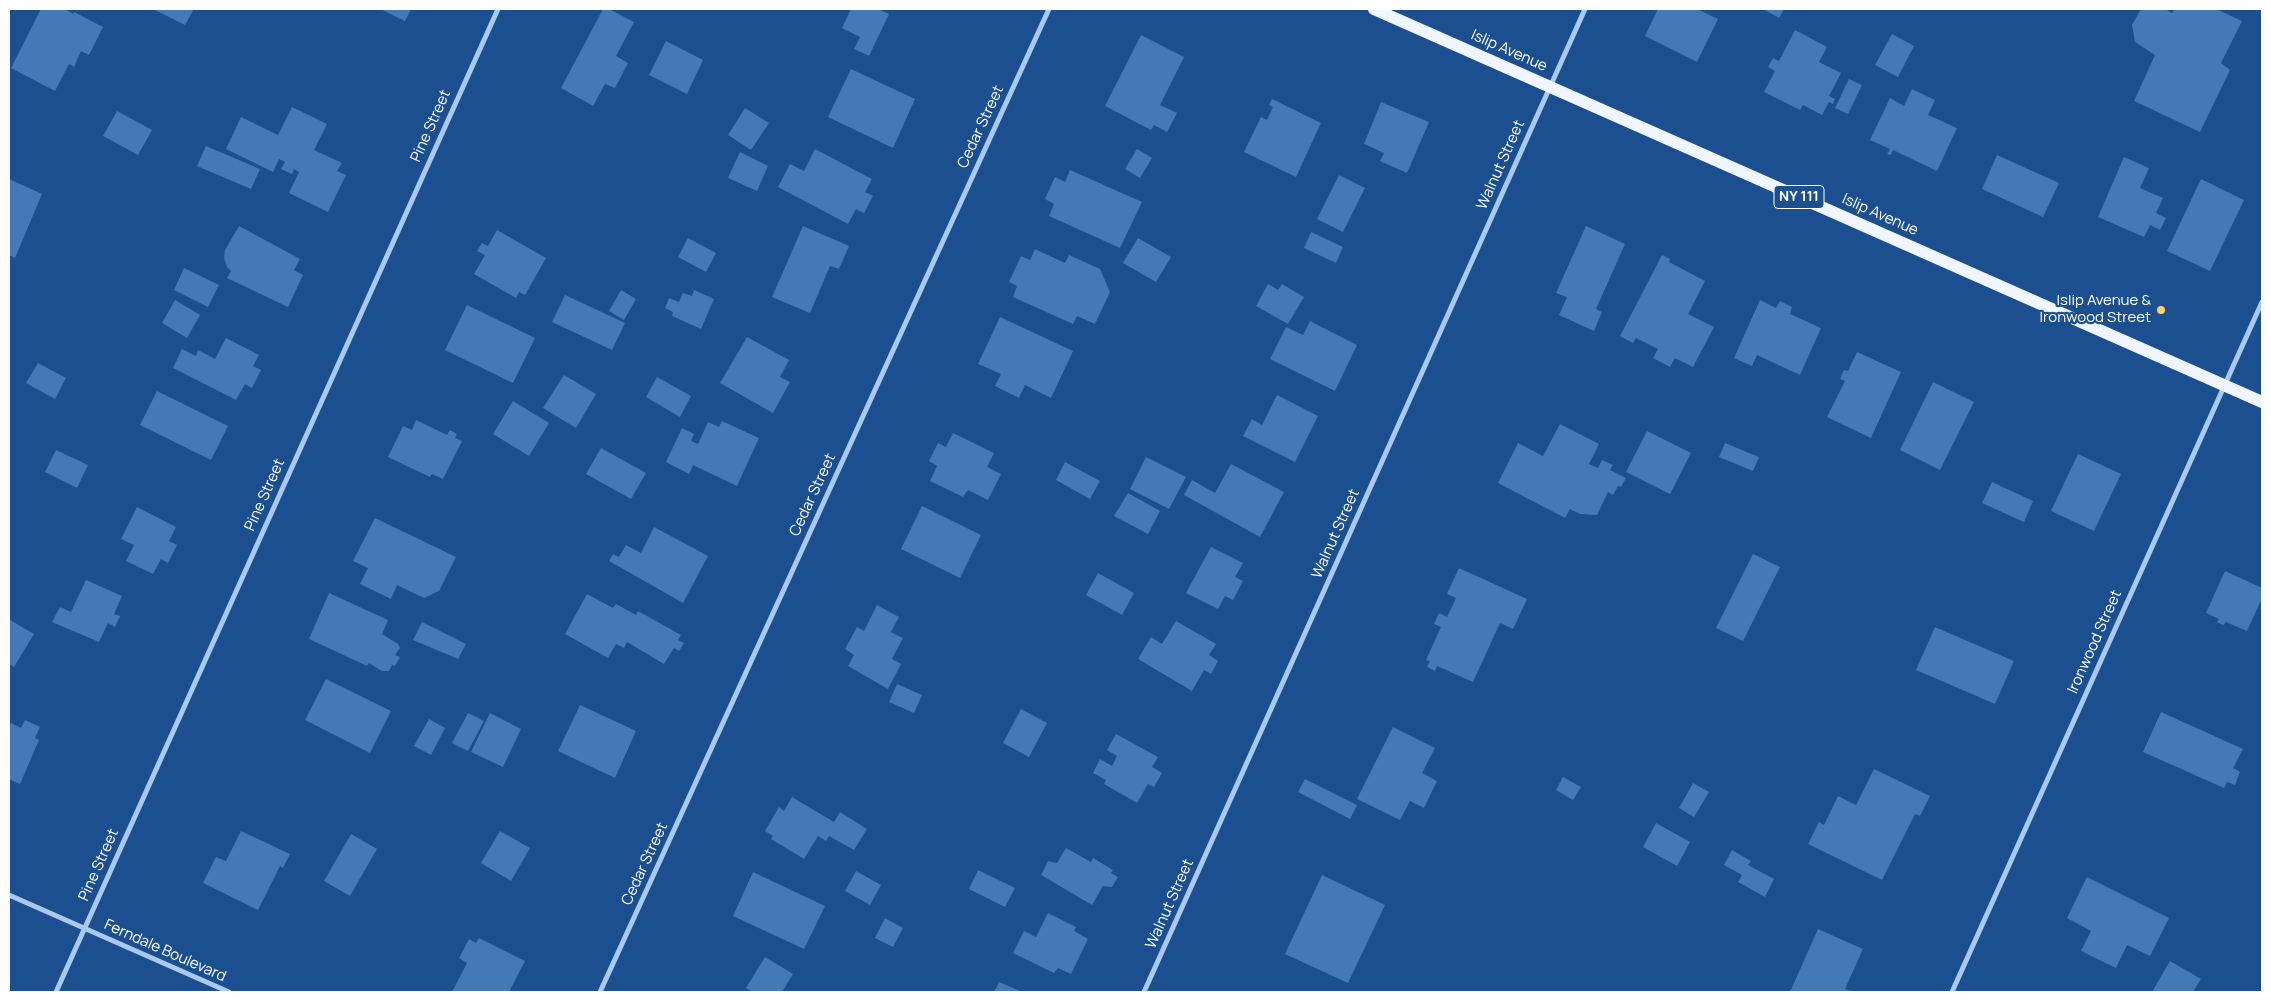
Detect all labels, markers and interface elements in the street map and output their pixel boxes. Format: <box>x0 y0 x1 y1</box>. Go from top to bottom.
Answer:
street label: Islip Avenue <box>1468 26 1550 76</box>
street label: Cedar Street <box>954 83 1008 171</box>
street label: Pine Street <box>407 87 455 165</box>
street label: Walnut Street <box>1473 117 1529 213</box>
road number: NY 111 <box>1774 186 1824 208</box>
street label: Islip Avenue <box>1839 190 1921 240</box>
place label: Islip Avenue & Ironwood Street <box>2040 292 2151 327</box>
marker: Islip Avenue & Ironwood Street <box>2155 304 2167 316</box>
street label: Cedar Street <box>786 451 840 539</box>
street label: Pine Street <box>241 456 289 534</box>
street label: Walnut Street <box>1308 486 1364 582</box>
street label: Ironwood Street <box>2064 587 2126 697</box>
street label: Cedar Street <box>618 820 672 908</box>
street label: Pine Street <box>75 826 123 904</box>
street label: Walnut Street <box>1142 856 1198 952</box>
street label: Ferndale Boulevard <box>101 916 229 986</box>

